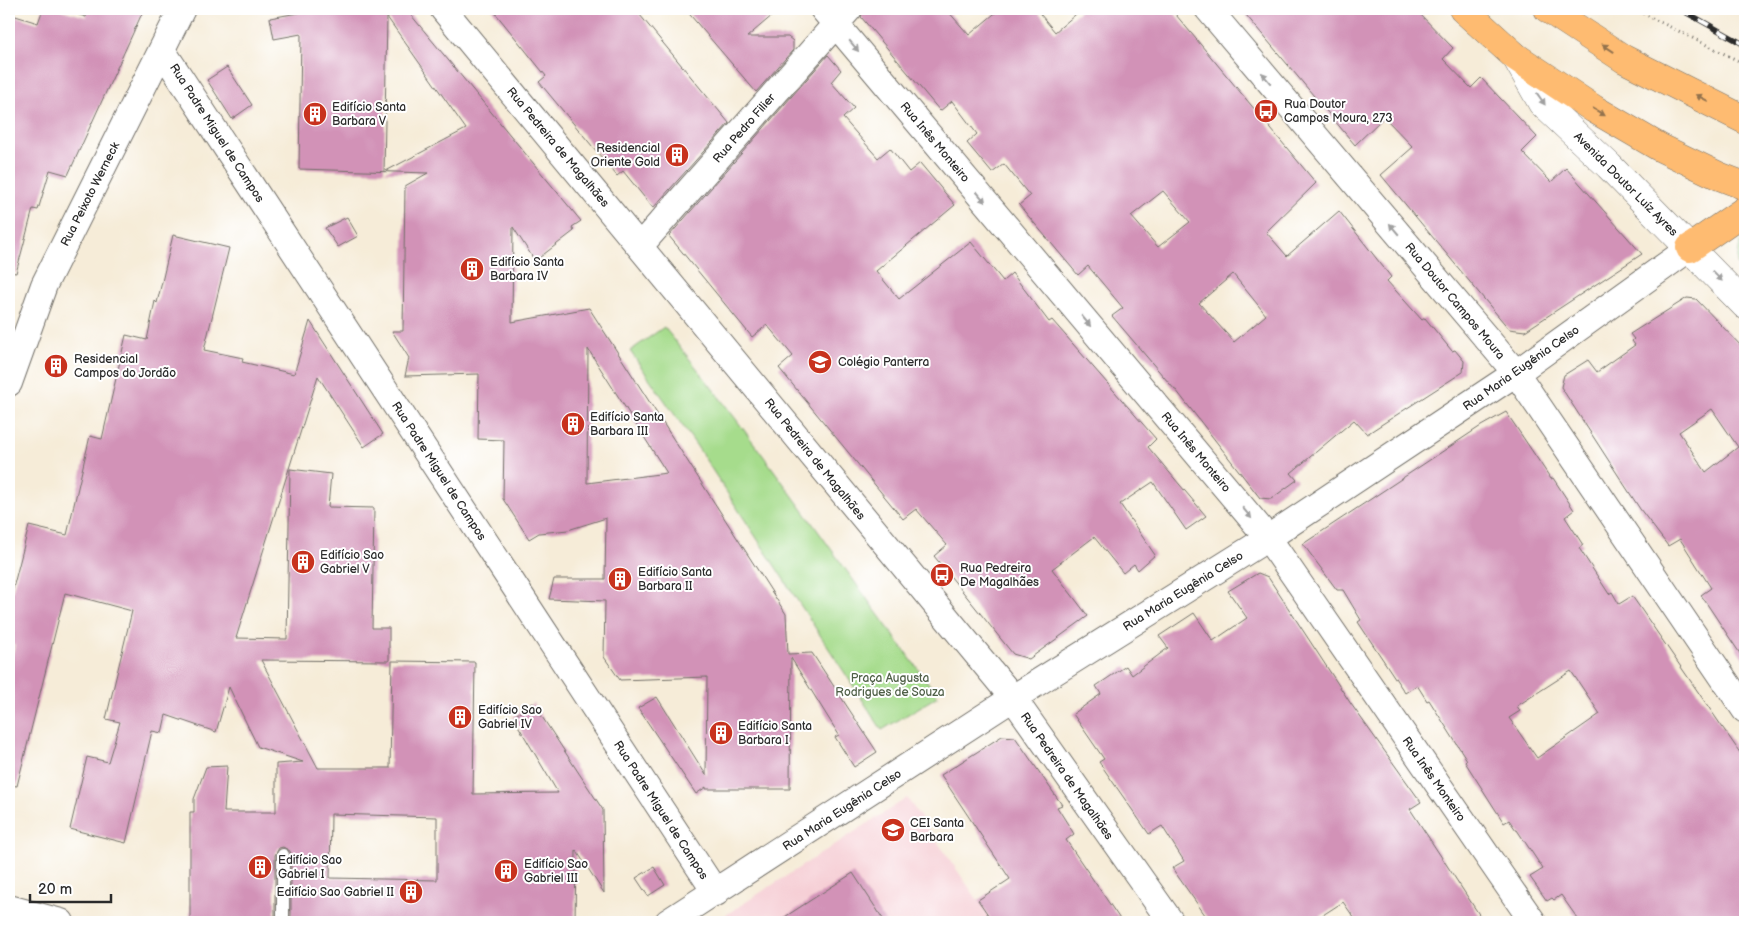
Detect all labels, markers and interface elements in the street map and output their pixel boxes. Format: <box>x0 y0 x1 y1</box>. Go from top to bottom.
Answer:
one-way arrow <box>848 40 859 52</box>
one-way arrow <box>1601 44 1615 53</box>
street label: Rua Padre Miguel de Campos <box>166 61 267 206</box>
one-way arrow <box>1261 72 1272 85</box>
street label: Rua Pedreira de Magalhães <box>503 84 612 210</box>
street label: Rua Pedro Filier <box>710 90 779 166</box>
one-way arrow <box>1536 92 1546 106</box>
one-way arrow <box>1694 94 1709 102</box>
place label: Rua Doutor Campos Moura, 273 <box>1284 97 1393 126</box>
bus stop icon: Rua Doutor Campos Moura, 273 <box>1253 98 1279 124</box>
street label: Rua Inês Monteiro <box>897 99 973 186</box>
place label: Edifício Santa Barbara V <box>332 100 406 129</box>
building icon: Edifício Santa Barbara V <box>302 101 328 127</box>
one-way arrow <box>1593 107 1606 116</box>
street label: Avenida Doutor Luíz Ayres <box>1570 129 1681 240</box>
street label: Rua Peixoto Werneck <box>58 140 123 249</box>
place label: Residencial Oriente Gold <box>591 141 660 170</box>
building icon: Residencial Oriente Gold <box>664 142 690 168</box>
one-way arrow <box>976 191 987 204</box>
one-way arrow <box>1388 222 1399 235</box>
street label: Rua Doutor Campos Moura <box>1401 240 1508 363</box>
place label: Edifício Santa Barbara IV <box>490 255 564 284</box>
building icon: Edifício Santa Barbara IV <box>459 256 485 282</box>
one-way arrow <box>1711 270 1723 282</box>
one-way arrow <box>1080 315 1092 327</box>
street label: Rua Maria Eugênia Celso <box>1460 322 1583 414</box>
school or university icon: Colégio Panterra <box>807 349 833 375</box>
place label: Residencial Campos do Jordão <box>74 352 176 381</box>
building icon: Residencial Campos do Jordão <box>43 353 69 379</box>
place label: Colégio Panterra <box>838 355 929 370</box>
street label: Rua Pedreira de Magalhães <box>761 396 868 523</box>
street label: Rua Padre Miguel de Campos <box>388 399 489 544</box>
street label: Rua Inês Monteiro <box>1158 409 1234 496</box>
place label: Edifício Santa Barbara III <box>590 410 664 439</box>
building icon: Edifício Santa Barbara III <box>560 411 586 437</box>
one-way arrow <box>1241 506 1253 518</box>
place label: Edifício Sao Gabriel V <box>320 548 384 577</box>
street label: Rua Maria Eugênia Celso <box>1120 548 1246 635</box>
building icon: Edifício Sao Gabriel V <box>290 549 316 575</box>
place label: Rua Pedreira De Magalhães <box>960 561 1039 590</box>
bus stop icon: Rua Pedreira De Magalhães <box>929 562 955 588</box>
place label: Edifício Santa Barbara II <box>638 565 712 594</box>
building icon: Edifício Santa Barbara II <box>607 566 633 592</box>
park label: Praça Augusta Rodrigues de Souza <box>835 671 945 700</box>
place label: Edifício Sao Gabriel IV <box>478 703 542 732</box>
building icon: Edifício Sao Gabriel IV <box>447 704 473 730</box>
street label: Rua Pedreira de Magalhães <box>1017 710 1116 843</box>
place label: Edifício Santa Barbara I <box>738 719 812 748</box>
building icon: Edifício Santa Barbara I <box>708 720 734 746</box>
street label: Rua Inês Monteiro <box>1399 734 1469 825</box>
street label: Rua Padre Miguel de Campos <box>610 738 711 883</box>
street label: Rua Maria Eugênia Celso <box>780 766 905 854</box>
place label: CEI Santa Barbara <box>910 816 964 845</box>
school or university icon: CEI Santa Barbara <box>880 817 906 843</box>
place label: Edifício Sao Gabriel I <box>278 853 342 882</box>
building icon: Edifício Sao Gabriel I <box>247 854 273 880</box>
place label: Edifício Sao Gabriel III <box>524 857 588 886</box>
building icon: Edifício Sao Gabriel III <box>493 858 519 884</box>
scale bar <box>30 871 111 903</box>
building icon: Edifício Sao Gabriel II <box>398 879 424 905</box>
text: 20 m <box>38 880 72 899</box>
place label: Edifício Sao Gabriel II <box>277 885 394 900</box>

